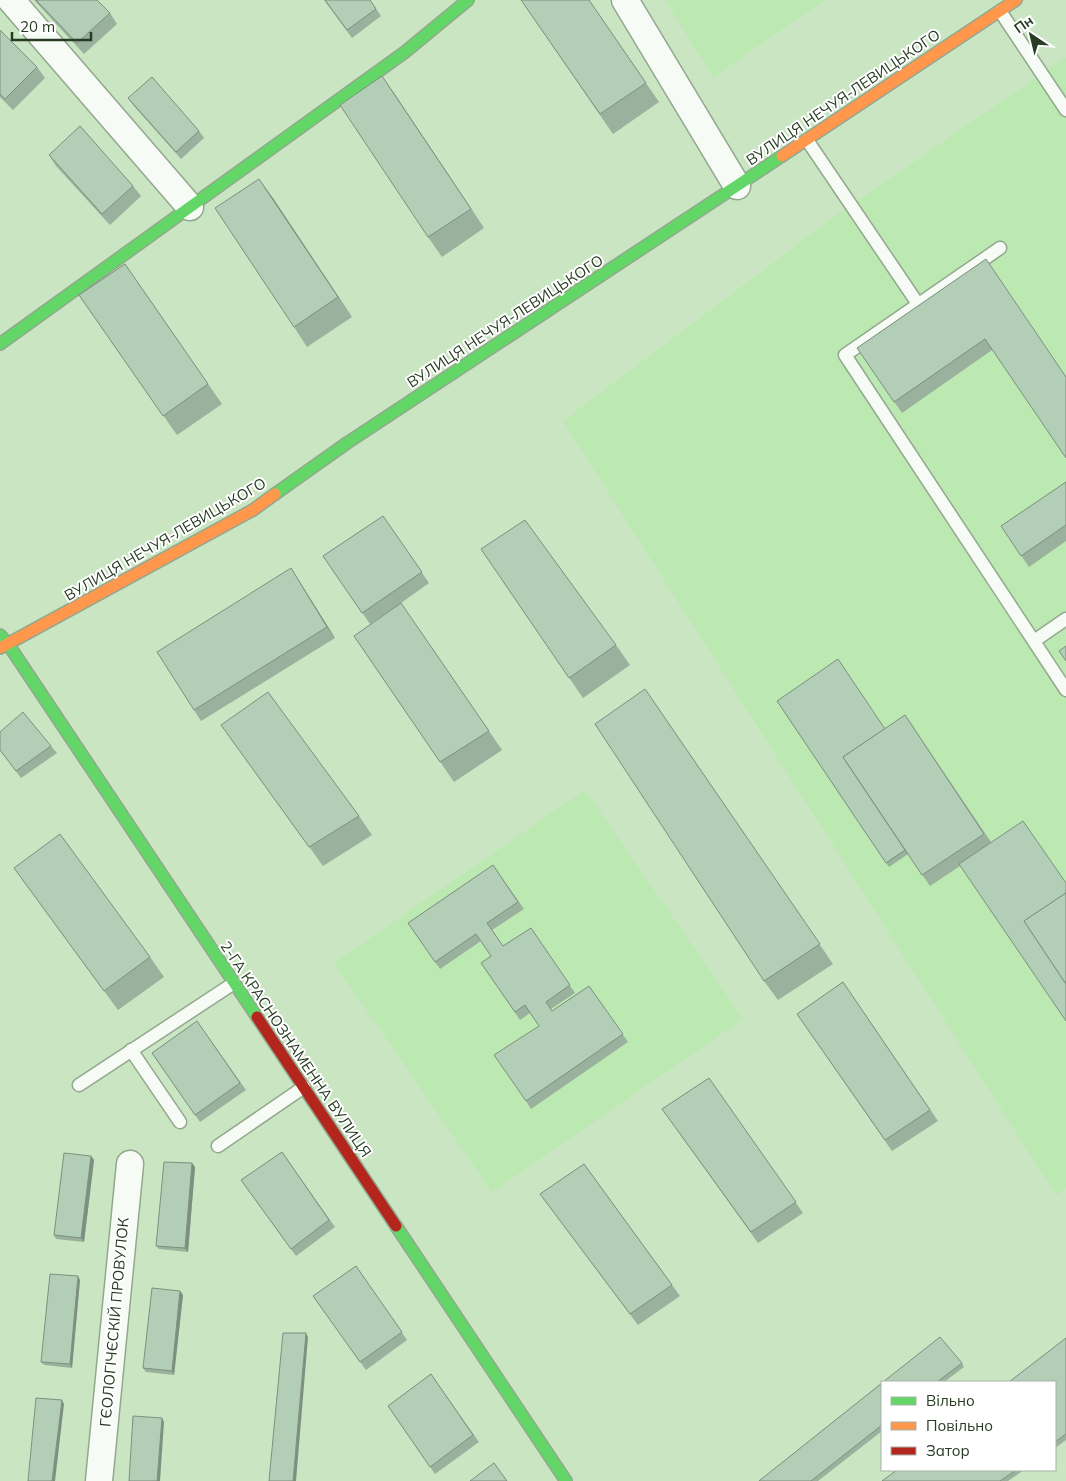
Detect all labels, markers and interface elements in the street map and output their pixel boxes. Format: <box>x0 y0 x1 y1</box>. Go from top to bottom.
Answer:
scale bar <box>12 10 91 42</box>
north arrow <box>1006 10 1056 60</box>
text: Пн <box>1010 11 1037 37</box>
text: 20 m <box>20 17 55 36</box>
street label: ВУЛИЦЯ НЕЧУЯ-ЛЕВИЦЬКОГО <box>742 25 944 169</box>
street label: ВУЛИЦЯ НЕЧУЯ-ЛЕВИЦЬКОГО <box>403 250 607 392</box>
street label: ВУЛИЦЯ НЕЧУЯ-ЛЕВИЦЬКОГО <box>61 473 269 605</box>
street label: 2-ГА КРАСНОЗНАМЕННА ВУЛИЦЯ <box>216 937 376 1161</box>
street label: ГЄОЛОГІЧЄСКІЙ ПРОВУЛОК <box>95 1216 133 1427</box>
legend <box>881 1381 1056 1471</box>
text: Вільно <box>926 1391 975 1410</box>
text: Повільно <box>926 1416 993 1435</box>
text: Затор <box>926 1441 970 1460</box>

